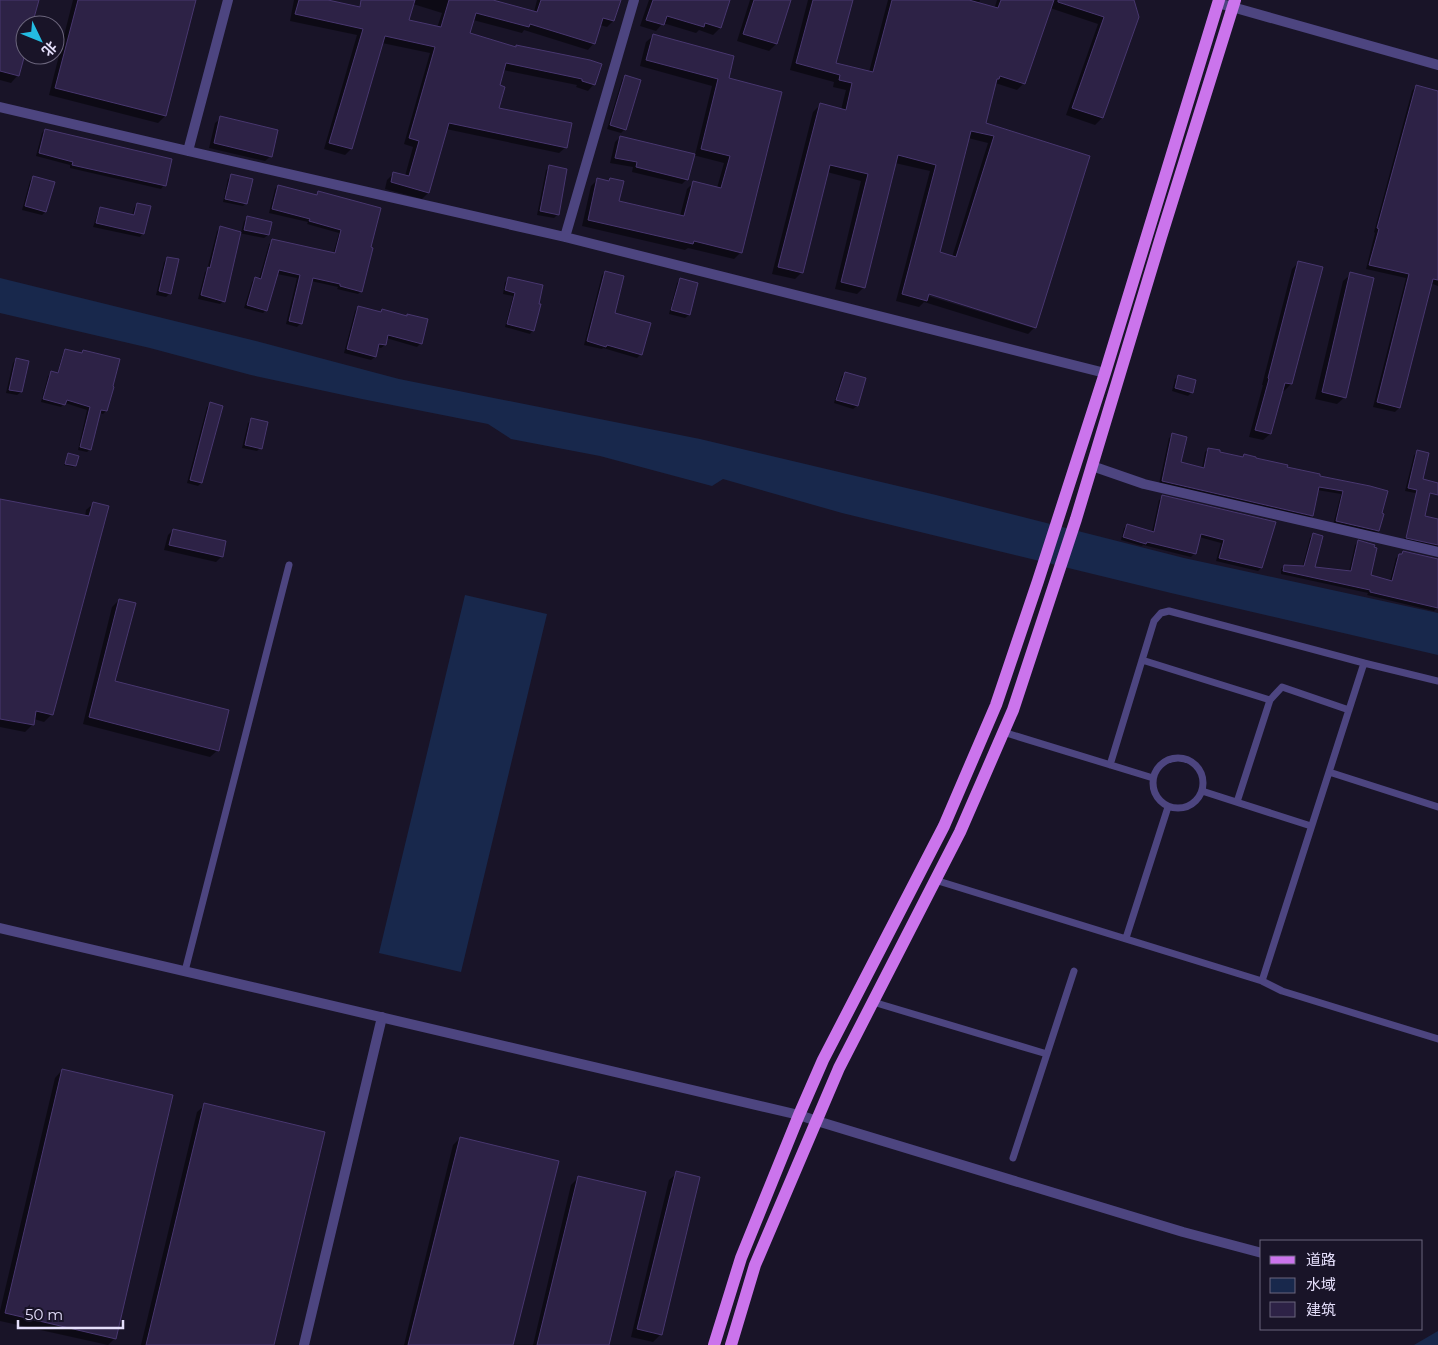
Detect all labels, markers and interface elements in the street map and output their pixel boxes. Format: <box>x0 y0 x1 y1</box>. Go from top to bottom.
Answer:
north arrow <box>15 15 65 65</box>
text: 北 <box>38 38 61 60</box>
legend <box>1260 1240 1423 1330</box>
text: 道路 <box>1306 1250 1336 1269</box>
text: 水域 <box>1306 1275 1336 1294</box>
scale bar <box>18 1298 122 1330</box>
text: 建筑 <box>1306 1300 1336 1319</box>
text: 50 m <box>25 1305 63 1324</box>

